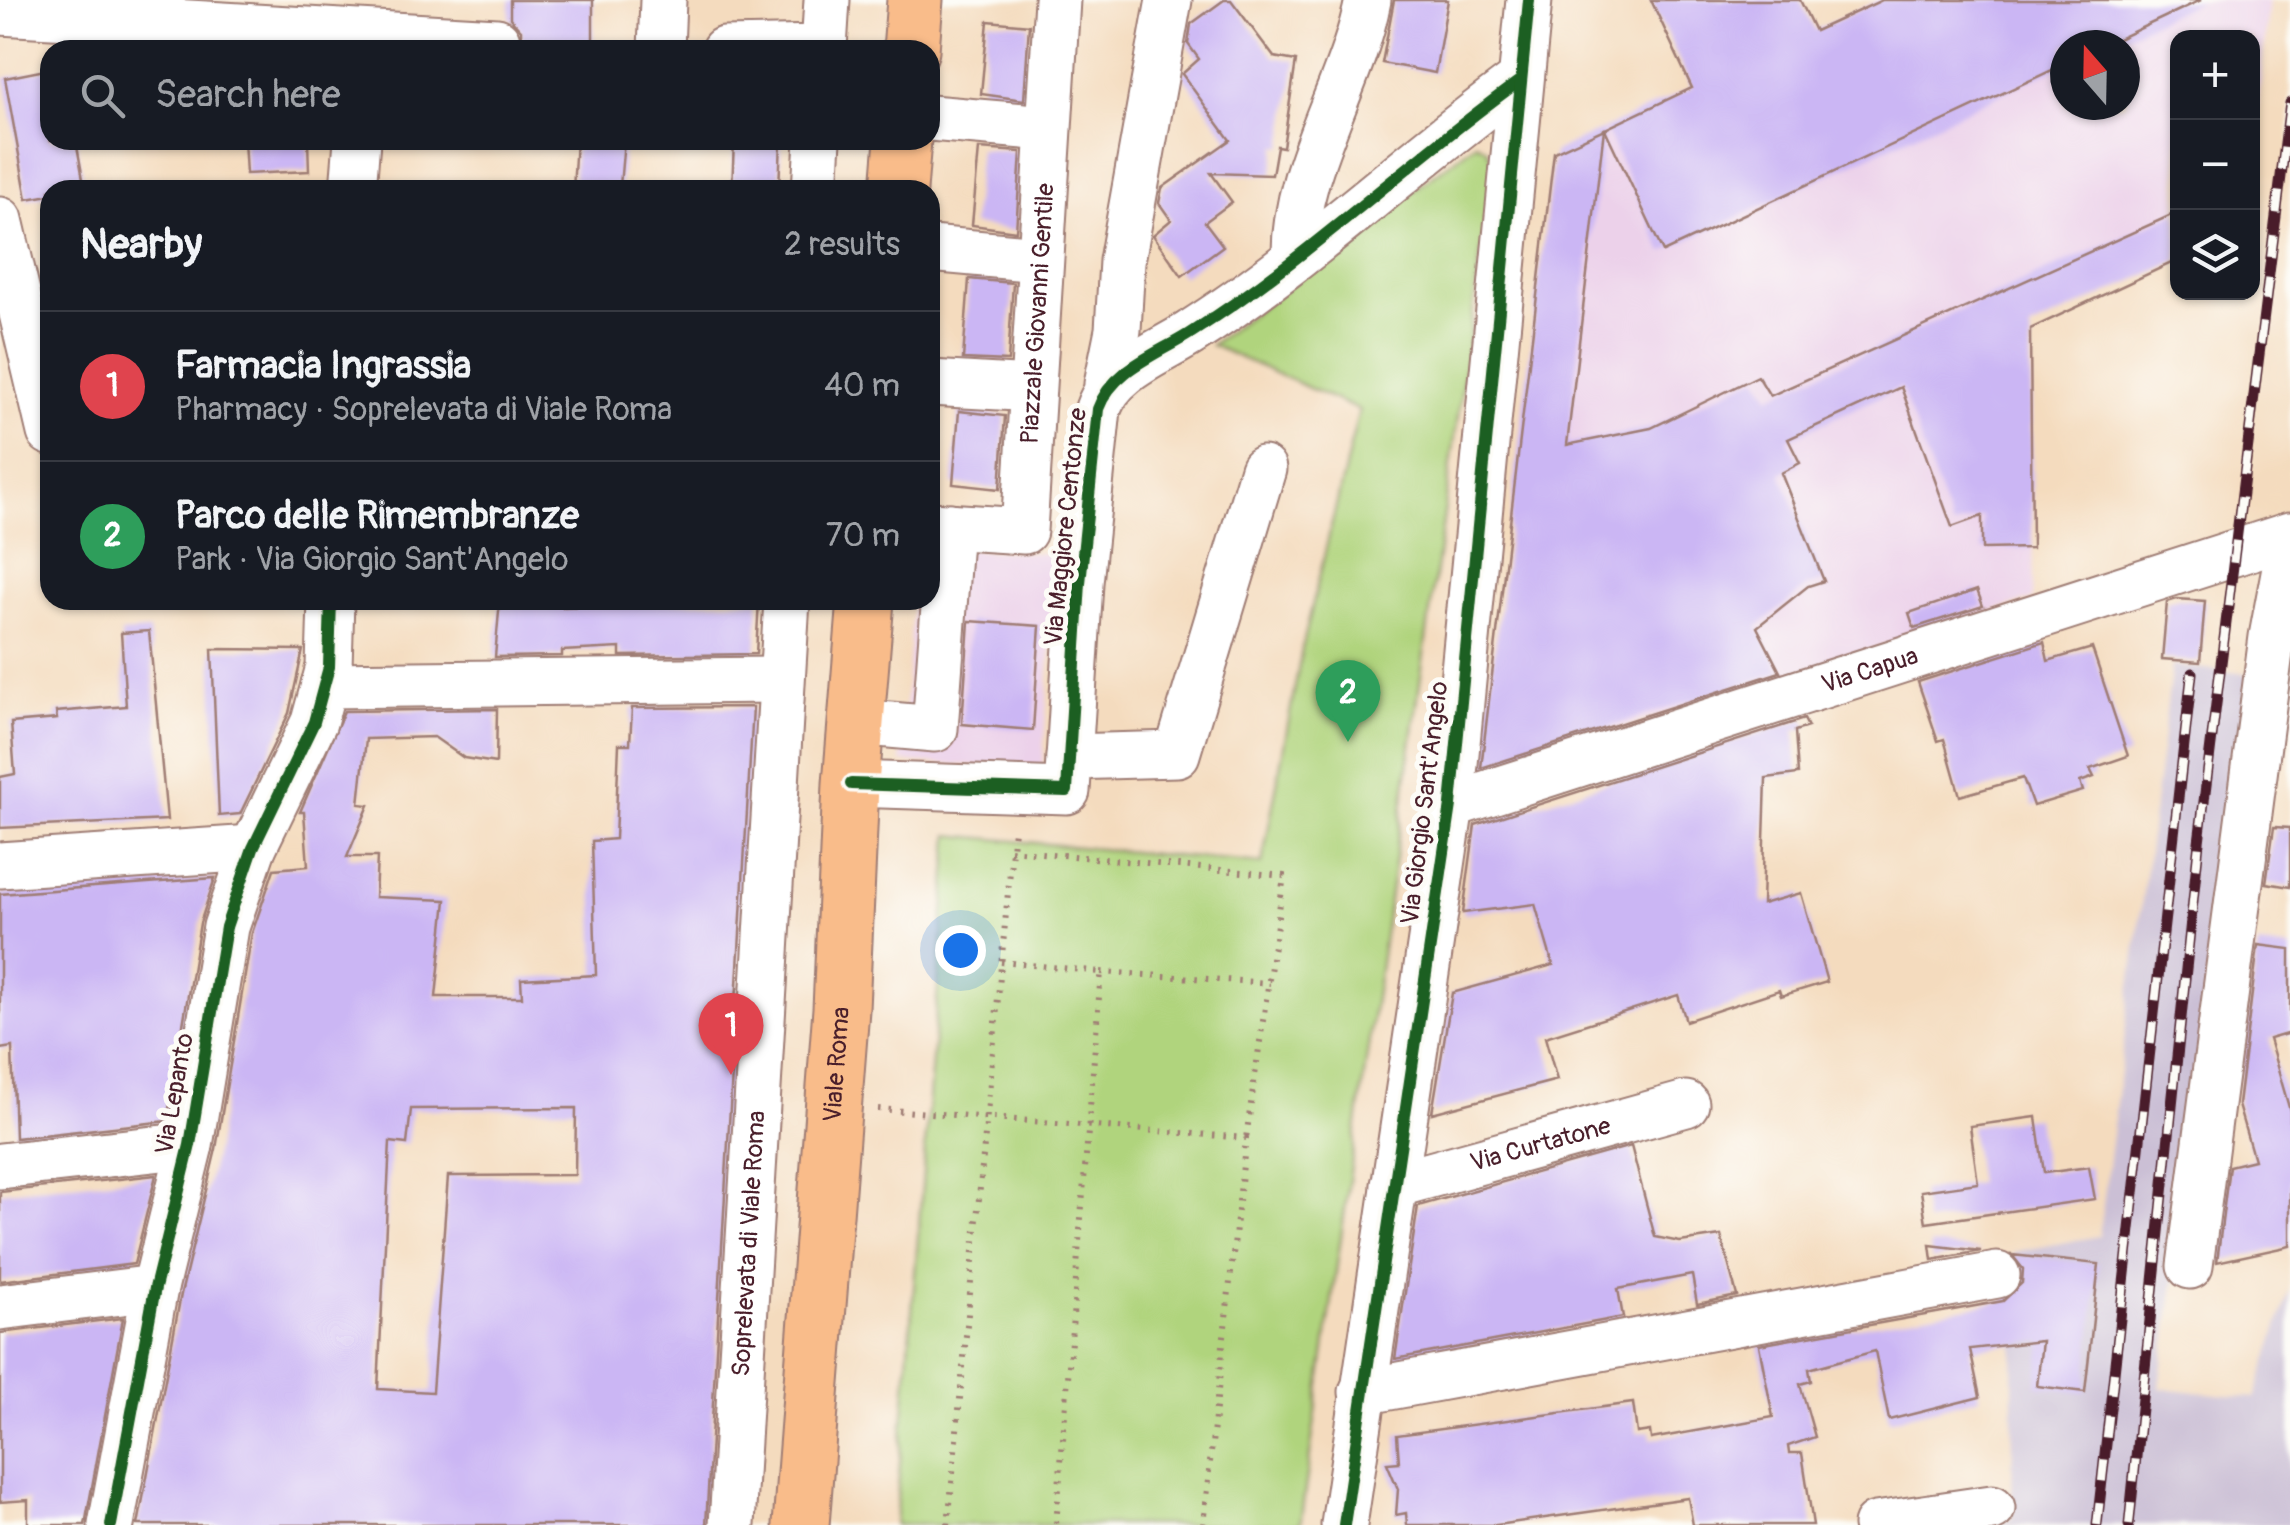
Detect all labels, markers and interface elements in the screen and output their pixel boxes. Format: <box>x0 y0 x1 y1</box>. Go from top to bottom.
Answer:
north arrow <box>2050 30 2140 120</box>
map controls <box>2170 30 2260 300</box>
button: + <box>2170 30 2260 120</box>
search box <box>40 40 940 150</box>
icon: search <box>75 68 130 123</box>
text: Search here <box>155 71 341 119</box>
button: − <box>2170 120 2260 210</box>
street label: Piazzale Giovanni Gentile <box>1014 182 1061 445</box>
button: layers <box>2170 210 2260 300</box>
text: Nearby <box>80 219 202 271</box>
text: 2 results <box>784 225 900 265</box>
text: Farmacia Ingrassia <box>175 342 471 390</box>
text: 1 <box>106 366 119 406</box>
text: 40 m <box>824 366 900 406</box>
text: Pharmacy · Soprelevata di Viale Roma <box>175 390 672 430</box>
street label: Via Maggiore Centonze <box>1038 406 1094 648</box>
text: Parco delle Rimembranze <box>175 492 579 540</box>
text: 2 <box>104 516 121 556</box>
text: 70 m <box>826 516 900 556</box>
text: Park · Via Giorgio Sant'Angelo <box>175 540 569 580</box>
street label: Via Capua <box>1818 640 1922 700</box>
pin: 2 <box>1316 660 1380 742</box>
street label: Via Giorgio Sant'Angelo <box>1395 680 1455 926</box>
your location <box>935 925 986 976</box>
pin: 1 <box>698 992 764 1075</box>
street label: Viale Roma <box>817 1005 857 1123</box>
street label: Via Lepanto <box>149 1031 201 1157</box>
street label: Soprelevata di Viale Roma <box>725 1110 772 1377</box>
street label: Via Curtatone <box>1467 1110 1615 1179</box>

